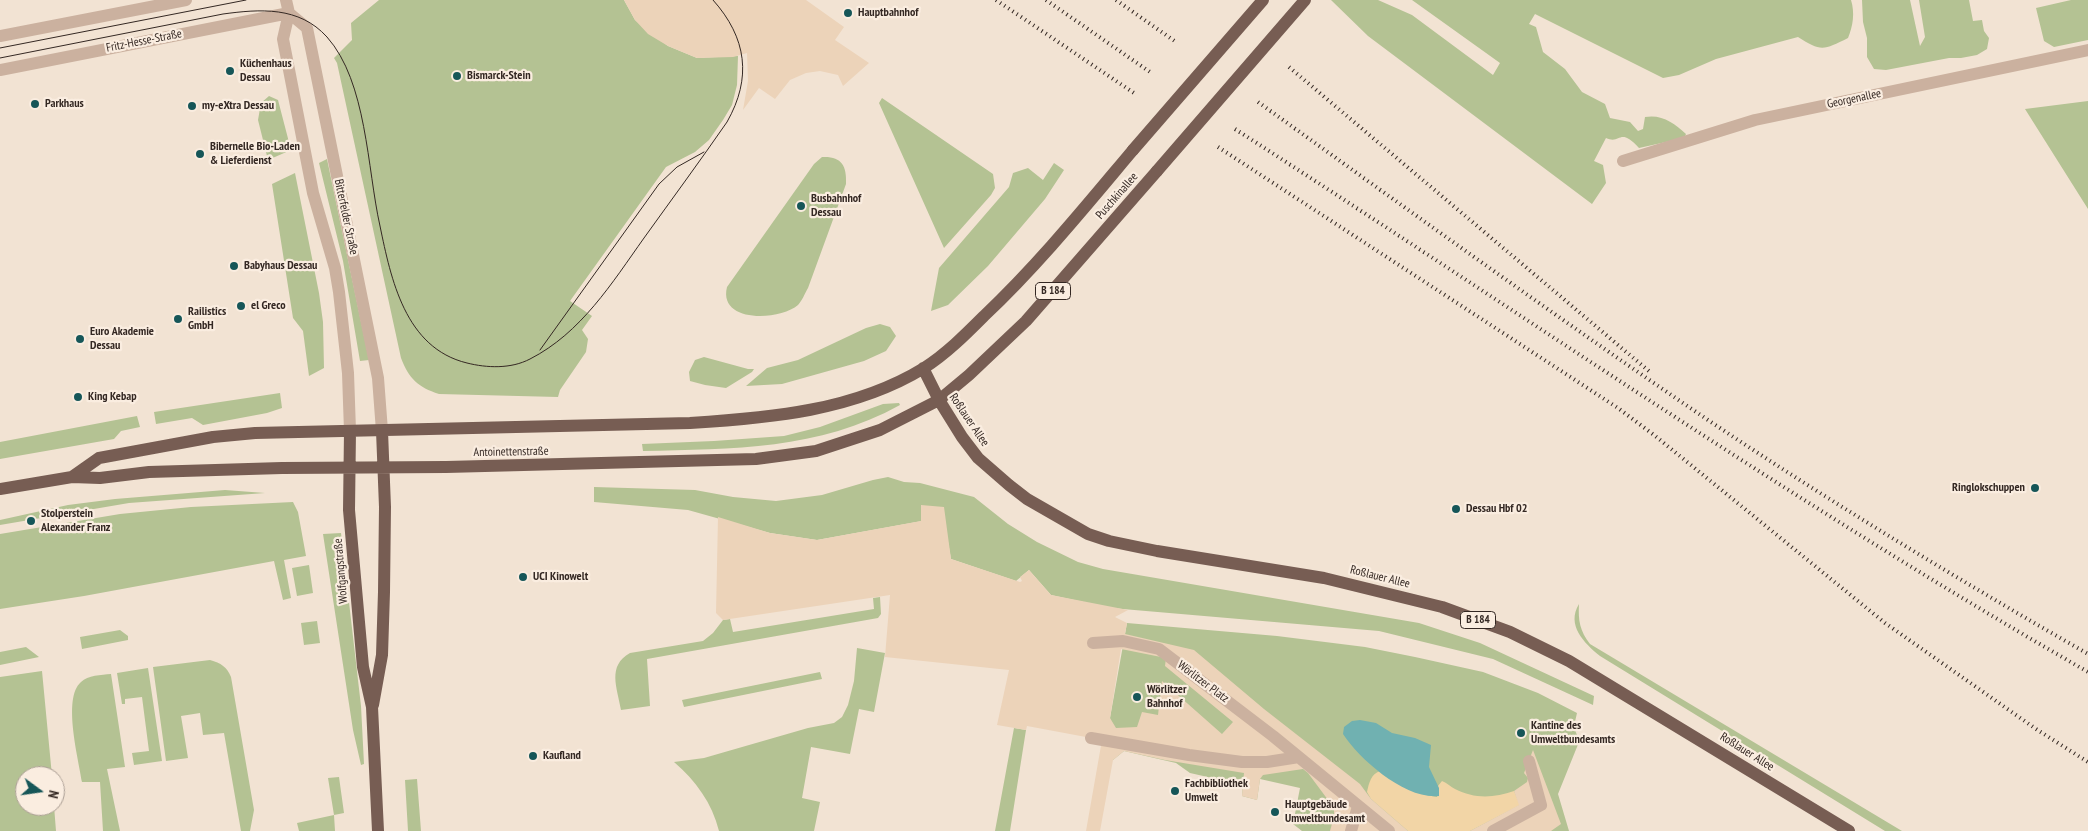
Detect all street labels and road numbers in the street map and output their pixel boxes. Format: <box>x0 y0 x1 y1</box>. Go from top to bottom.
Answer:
street label: Fritz-Hesse-Straße <box>105 27 183 55</box>
street label: Georgenallee <box>1826 86 1882 112</box>
street label: Puschkinallee <box>1093 170 1141 222</box>
street label: Bitterfelder Straße <box>331 178 361 256</box>
road number: B 184 <box>1036 282 1070 300</box>
street label: Roßlauer Allee <box>946 391 992 449</box>
street label: Antoinettenstraße <box>473 444 549 460</box>
street label: Wolfgangstraße <box>331 538 351 604</box>
street label: Roßlauer Allee <box>1349 563 1411 591</box>
road number: B 184 <box>1460 612 1496 628</box>
street label: Wörlitzer Platz <box>1175 658 1231 706</box>
street label: Roßlauer Allee <box>1717 730 1777 774</box>

